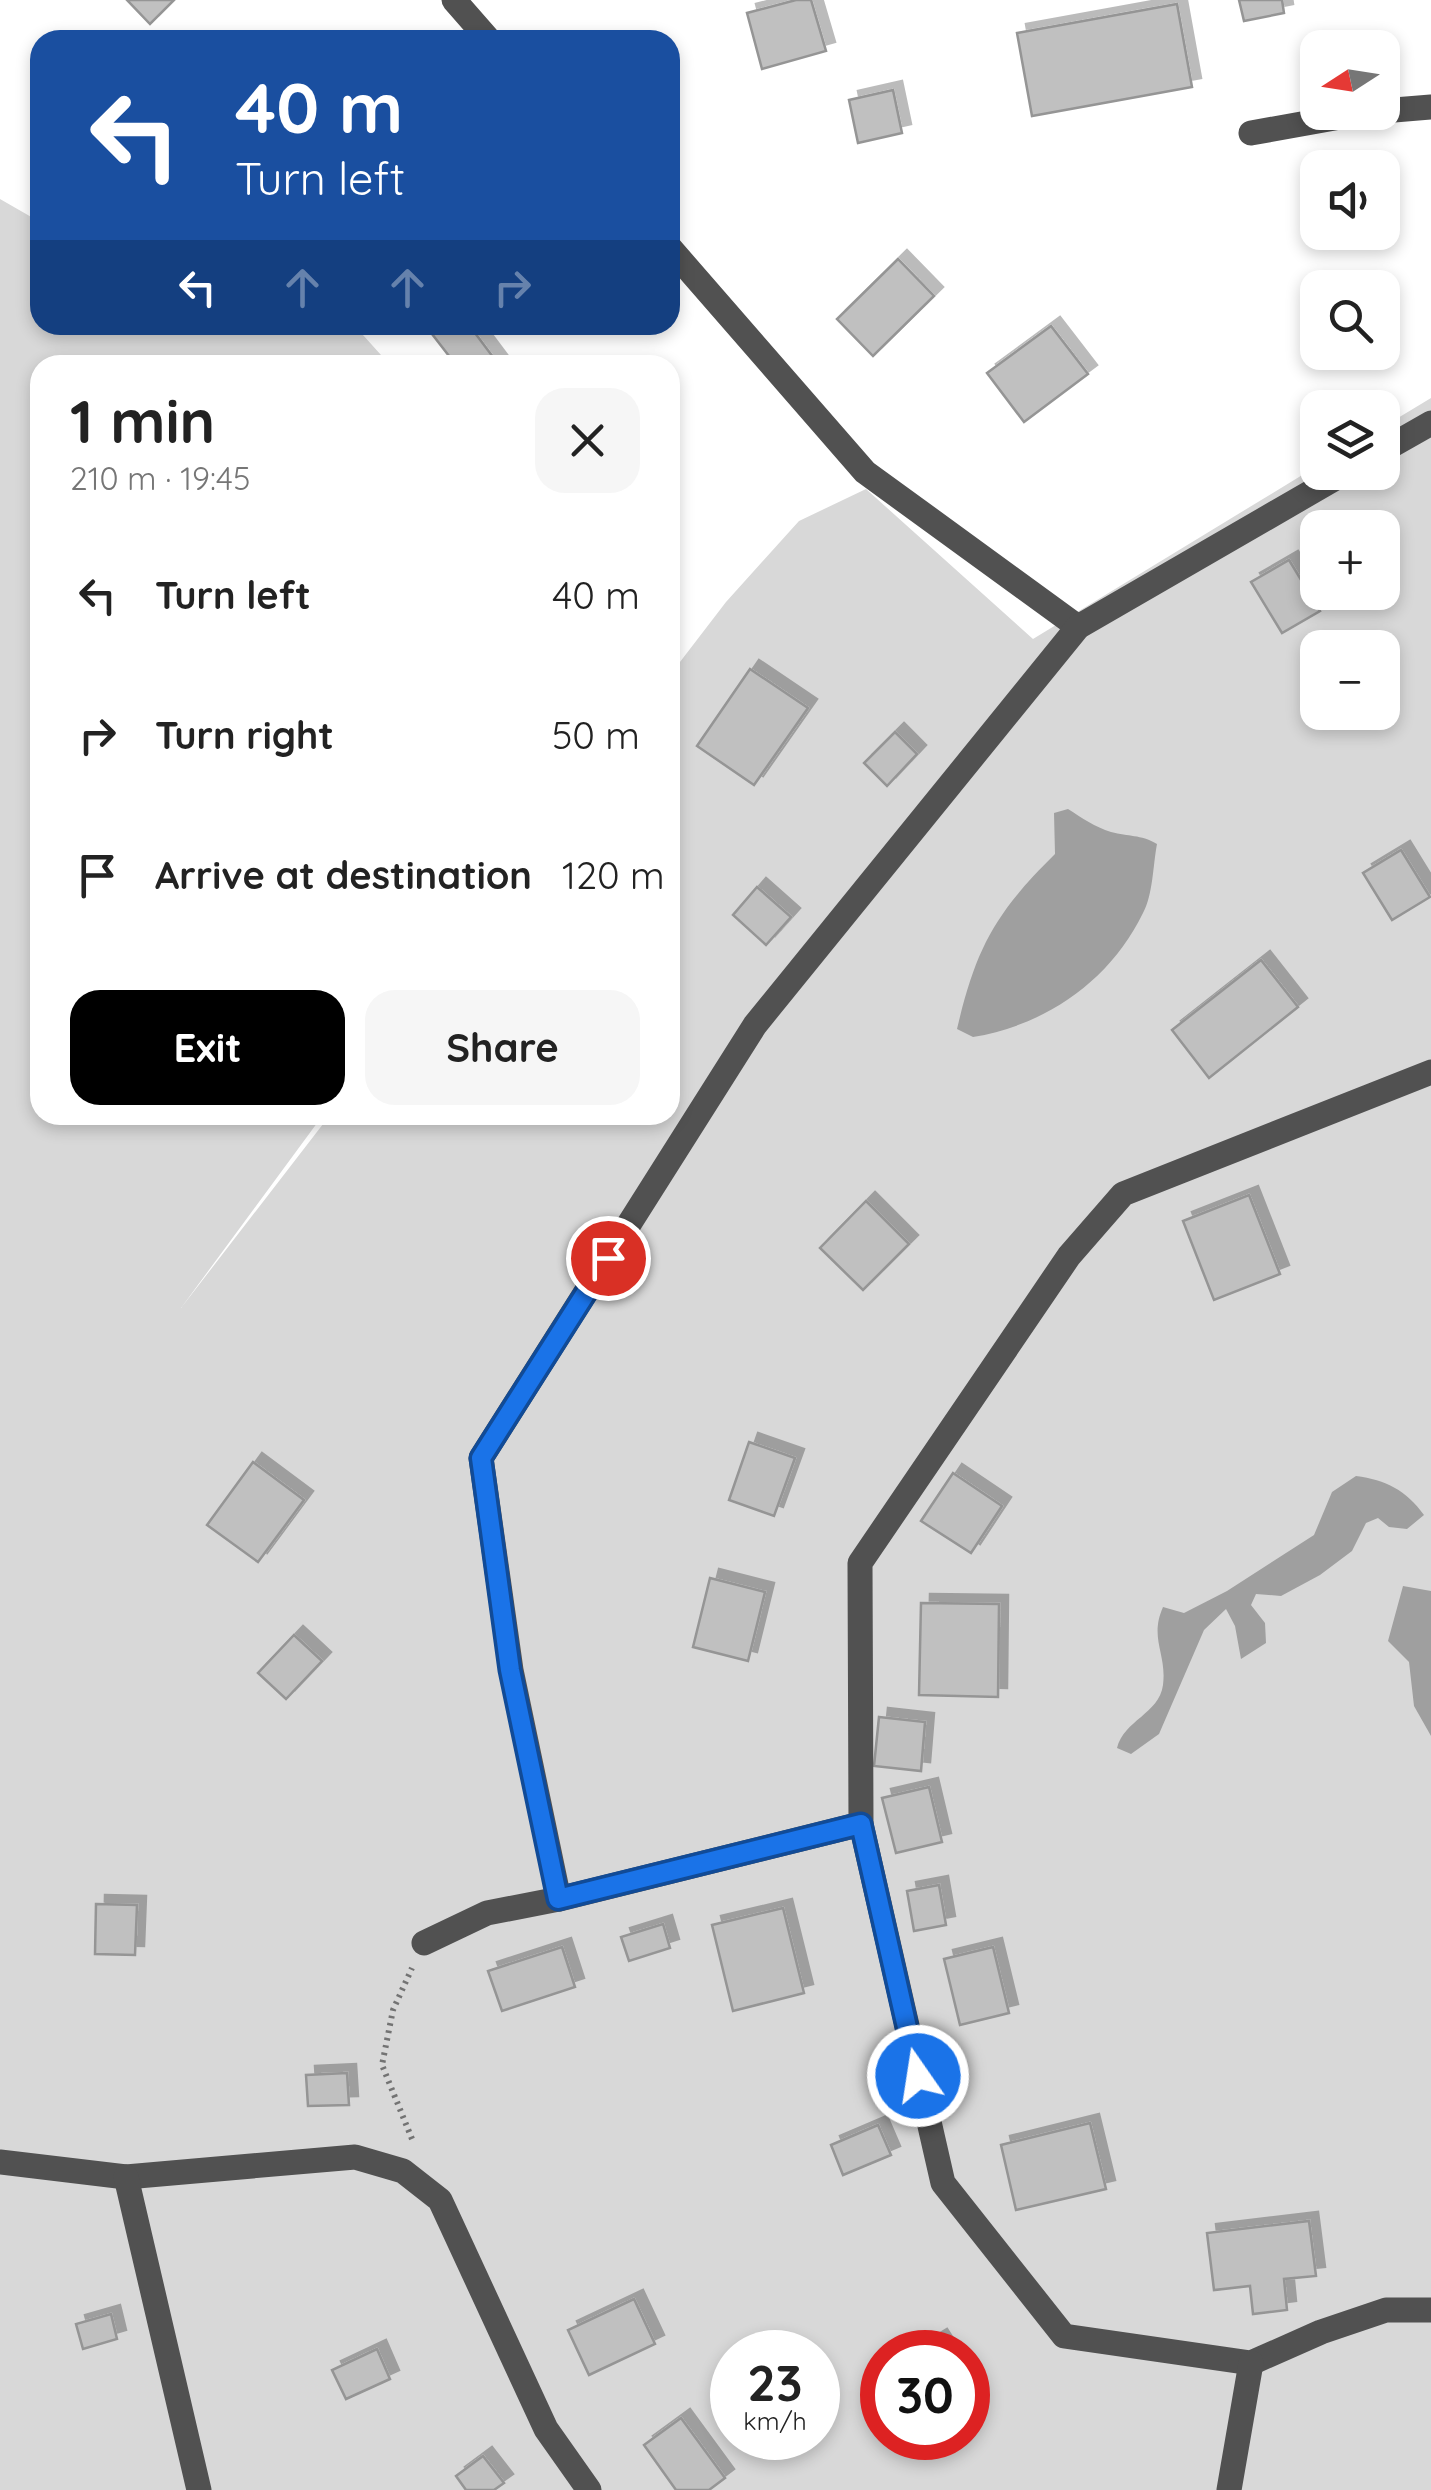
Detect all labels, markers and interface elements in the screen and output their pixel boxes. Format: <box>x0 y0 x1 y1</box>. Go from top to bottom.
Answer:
north arrow <box>1300 30 1400 130</box>
map controls <box>1300 30 1400 730</box>
text: 40 m <box>235 63 403 151</box>
icon: left <box>70 70 200 200</box>
text: Turn left <box>235 150 405 206</box>
button: sound <box>1300 150 1400 250</box>
icon: left <box>170 260 225 315</box>
icon: ahead <box>275 260 330 315</box>
icon: ahead <box>380 260 435 315</box>
icon: right <box>485 260 540 315</box>
button: search <box>1300 270 1400 370</box>
text: 1 min <box>70 383 215 458</box>
button: close <box>535 388 640 493</box>
button: layers <box>1300 390 1400 490</box>
text: 210 m · 19:45 <box>70 458 250 498</box>
button: + <box>1300 510 1400 610</box>
icon: left <box>70 568 125 623</box>
text: Turn left <box>155 571 311 619</box>
text: 40 m <box>552 571 640 619</box>
button: − <box>1300 630 1400 730</box>
icon: right <box>70 708 125 763</box>
text: Turn right <box>155 711 334 759</box>
text: 50 m <box>552 711 640 759</box>
icon: arrive <box>70 848 125 903</box>
text: Arrive at destination <box>155 851 532 899</box>
text: 120 m <box>562 851 665 899</box>
button: Exit <box>70 990 345 1105</box>
button: Share <box>365 990 640 1105</box>
pin <box>566 1216 651 1301</box>
icon: arrive <box>581 1231 636 1286</box>
position arrow <box>866 2024 970 2128</box>
speed limit sign: 30 <box>860 2330 990 2460</box>
text: 23 <box>747 2351 803 2414</box>
text: km/h <box>743 2405 807 2436</box>

